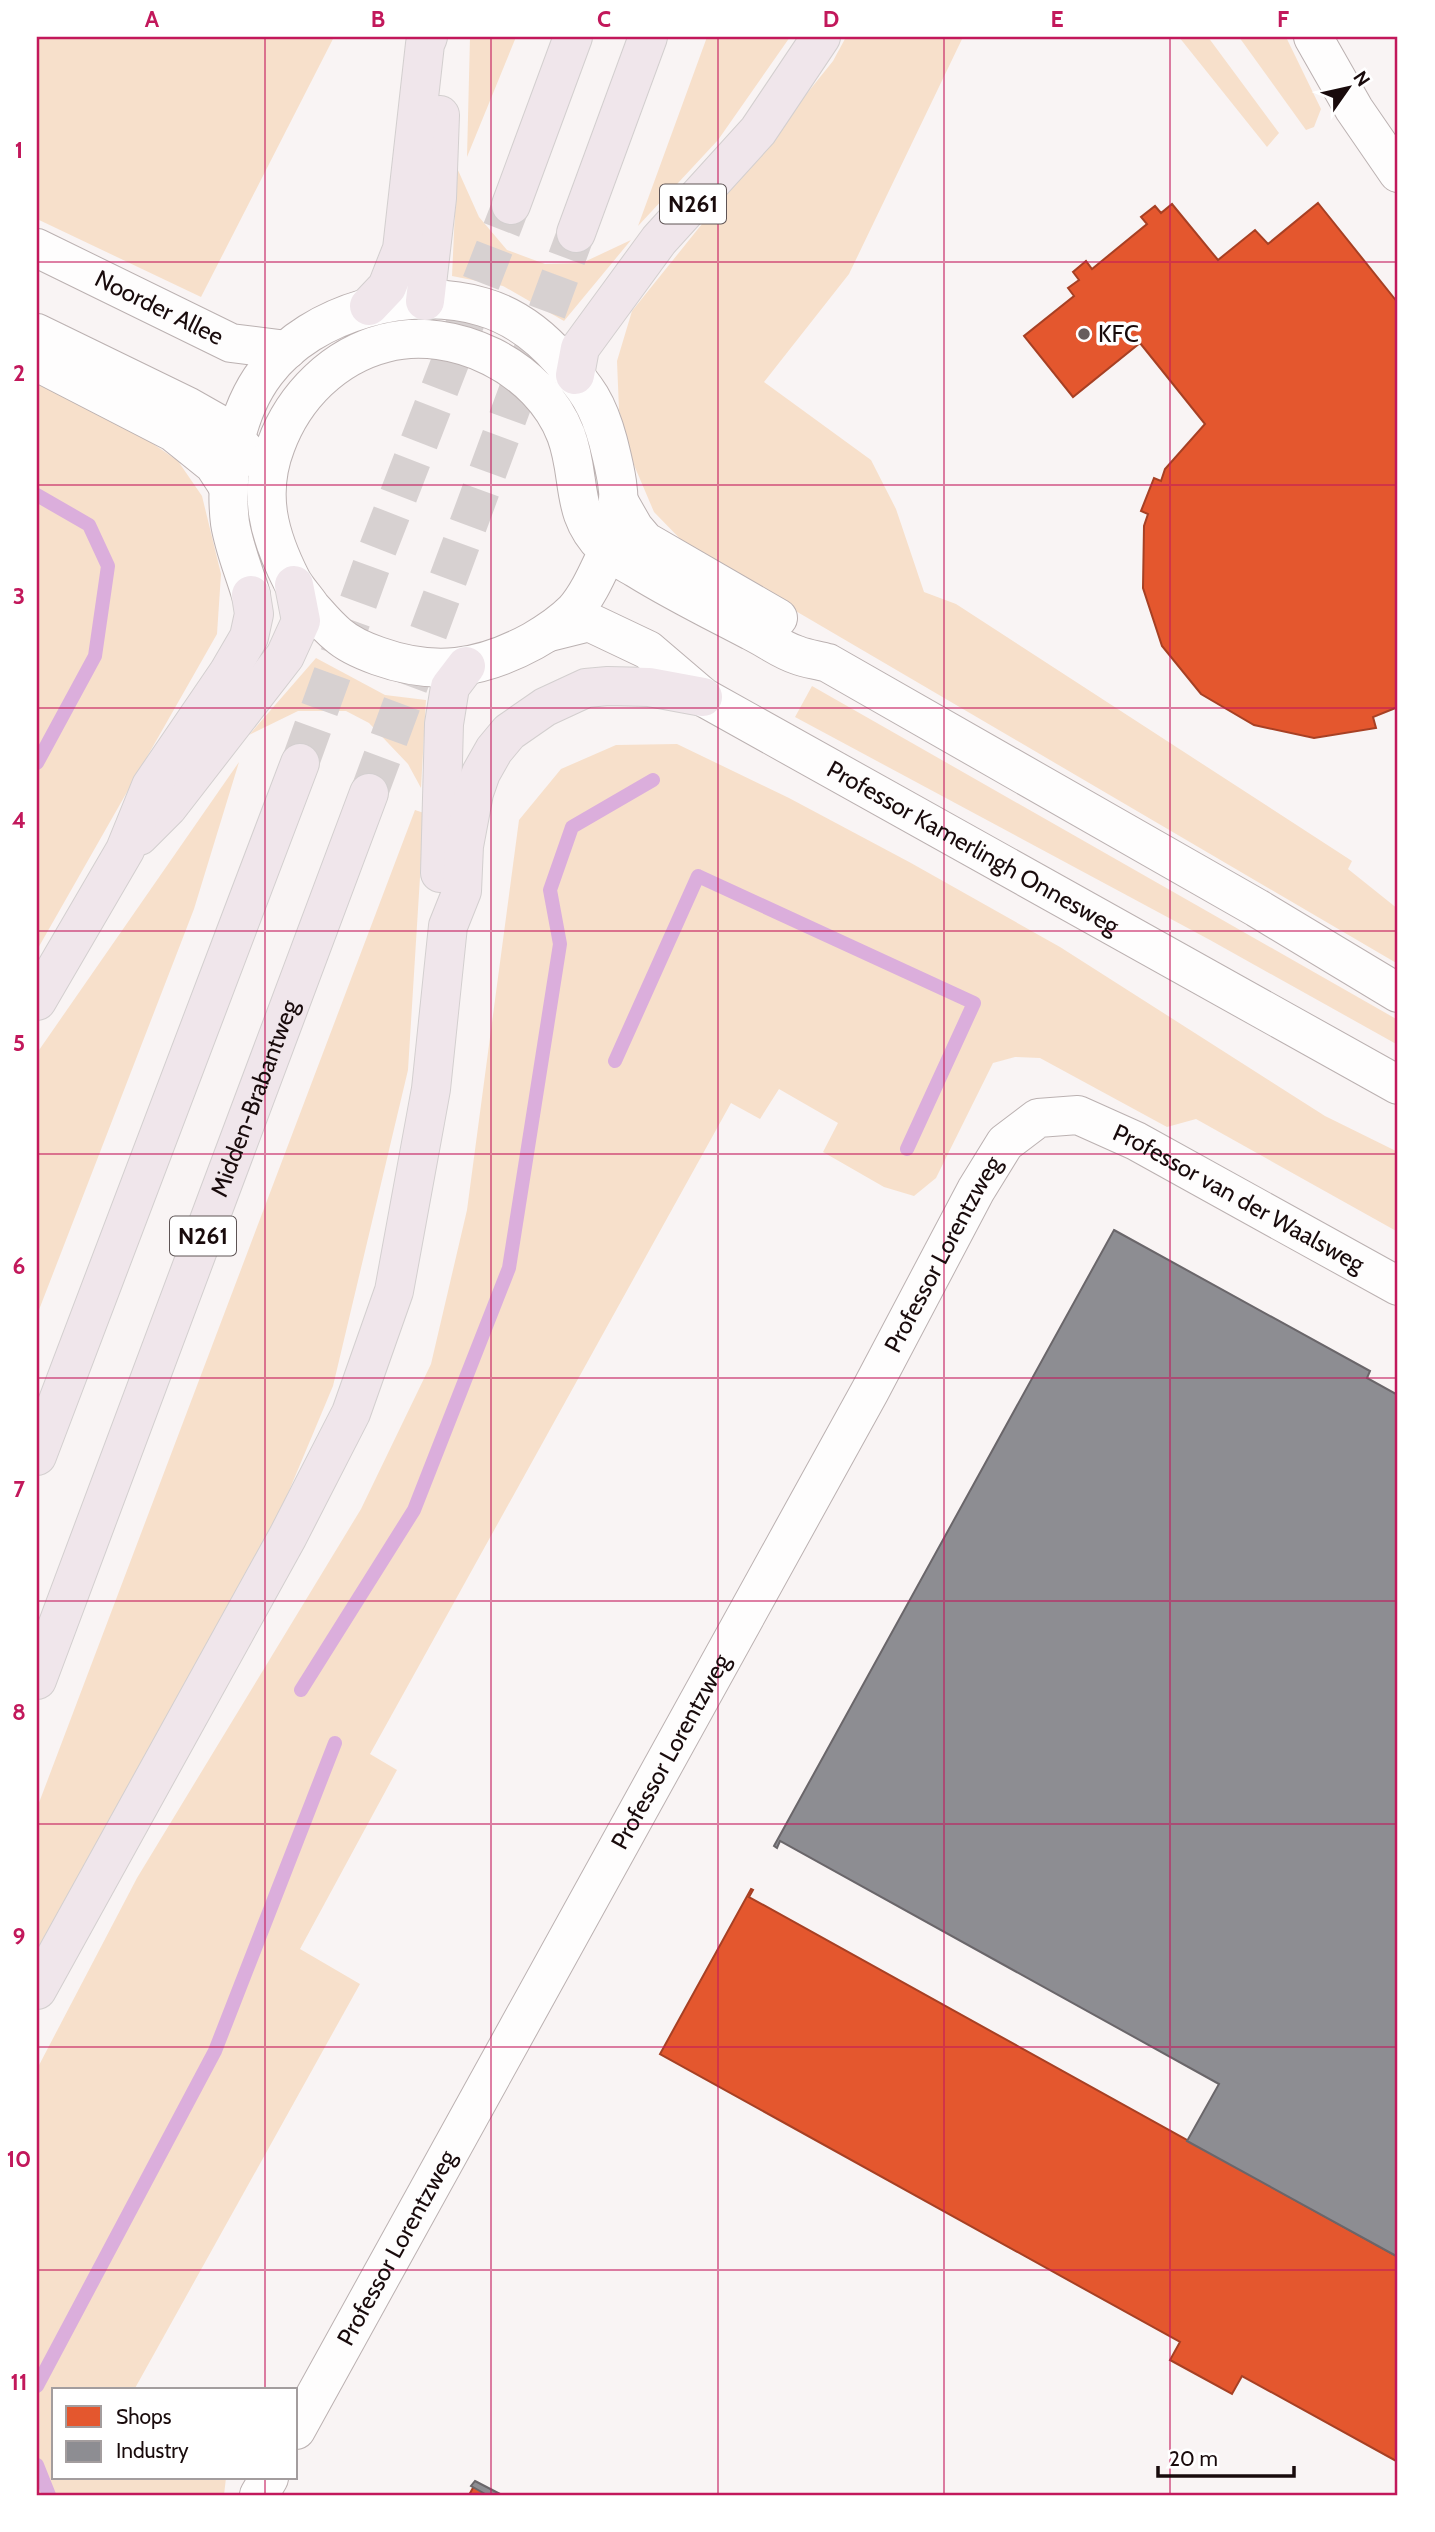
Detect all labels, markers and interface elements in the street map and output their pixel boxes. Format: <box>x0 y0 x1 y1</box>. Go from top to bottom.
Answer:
text: A <box>145 5 160 33</box>
text: B <box>371 5 385 33</box>
text: C <box>597 5 611 33</box>
text: D <box>823 5 839 33</box>
text: E <box>1050 5 1064 33</box>
text: F <box>1277 5 1289 33</box>
north arrow <box>1312 52 1382 122</box>
text: N <box>1348 67 1375 91</box>
text: 1 <box>15 136 23 164</box>
road number: N261 <box>660 184 726 224</box>
street label: Noorder Allee <box>90 264 228 351</box>
place label: KFC <box>1098 319 1139 348</box>
marker: KFC <box>1076 326 1092 342</box>
text: 2 <box>13 359 25 387</box>
text: 3 <box>13 582 25 610</box>
street label: Professor Kamerlingh Onnesweg <box>822 754 1125 941</box>
text: 4 <box>12 806 26 834</box>
street label: Midden-Brabantweg <box>204 995 305 1201</box>
text: 5 <box>13 1029 25 1057</box>
street label: Professor van der Waalsweg <box>1108 1118 1371 1279</box>
street label: Professor Lorentzweg <box>878 1150 1008 1357</box>
road number: N261 <box>170 1217 236 1256</box>
text: 6 <box>13 1252 25 1280</box>
text: 7 <box>13 1475 25 1503</box>
street label: Professor Lorentzweg <box>605 1648 736 1854</box>
text: 8 <box>12 1698 26 1726</box>
text: 9 <box>13 1922 25 1950</box>
street label: Professor Lorentzweg <box>331 2144 462 2350</box>
text: 10 <box>7 2145 31 2173</box>
text: 11 <box>11 2368 27 2396</box>
legend <box>52 2388 298 2480</box>
text: Shops <box>116 2404 172 2429</box>
scale bar <box>1158 2434 1295 2478</box>
text: Industry <box>116 2438 189 2463</box>
text: 20 m <box>1169 2446 1218 2471</box>

